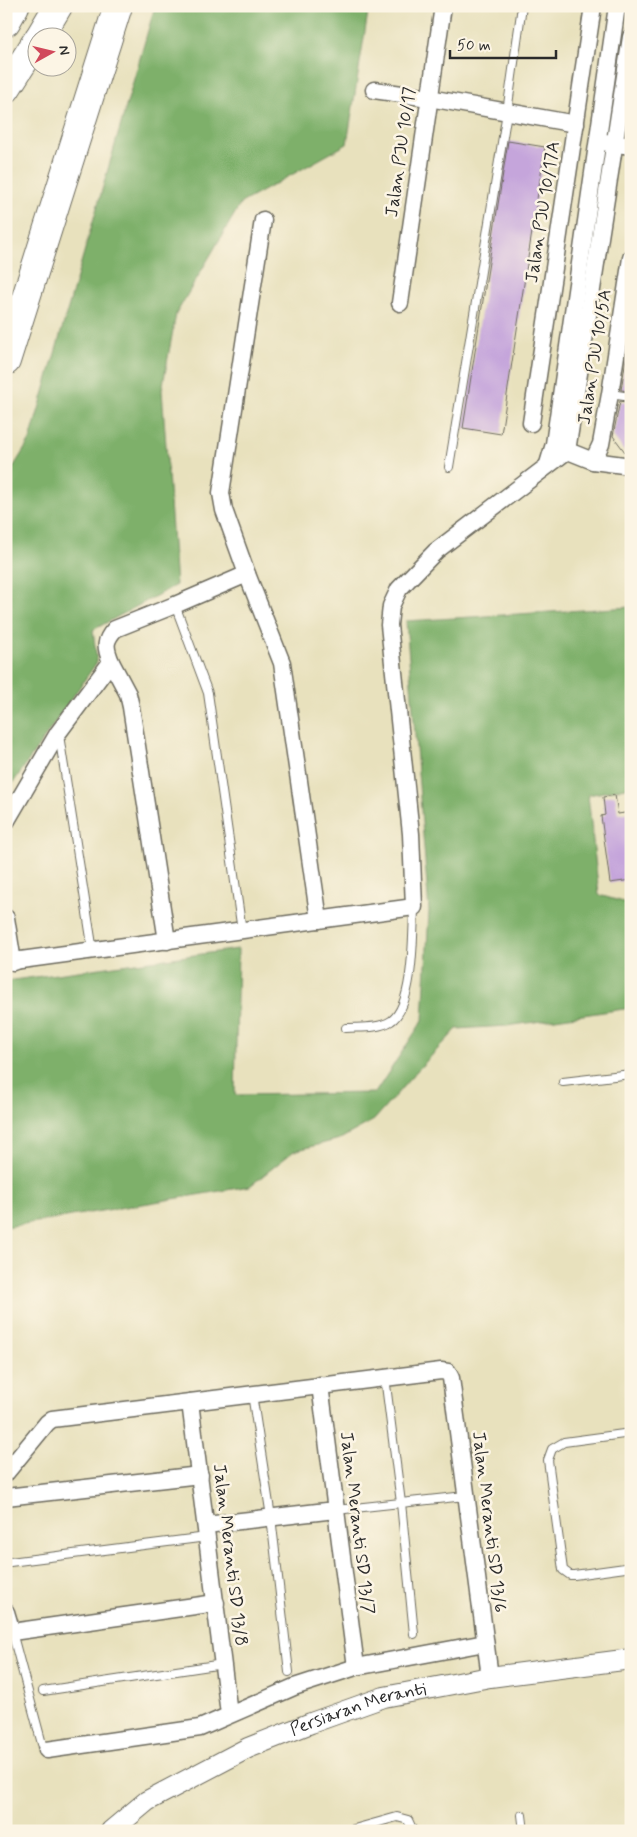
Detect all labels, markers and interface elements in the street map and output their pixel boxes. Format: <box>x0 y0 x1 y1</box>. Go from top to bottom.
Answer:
north arrow <box>28 28 78 78</box>
scale bar <box>450 28 556 60</box>
text: 50 m <box>457 36 491 56</box>
text: N <box>54 44 73 56</box>
street label: Jalan PJU 10/17 <box>380 85 422 219</box>
street label: Jalan PJU 10/17A <box>520 139 566 285</box>
street label: Jalan PJU 10/5A <box>572 288 618 426</box>
street label: Jalan Meranti SD 13/7 <box>334 1430 380 1616</box>
street label: Jalan Meranti SD 13/6 <box>466 1430 512 1614</box>
street label: Jalan Meranti SD 13/8 <box>207 1463 253 1647</box>
street label: Persiaran Meranti <box>287 1677 428 1742</box>

